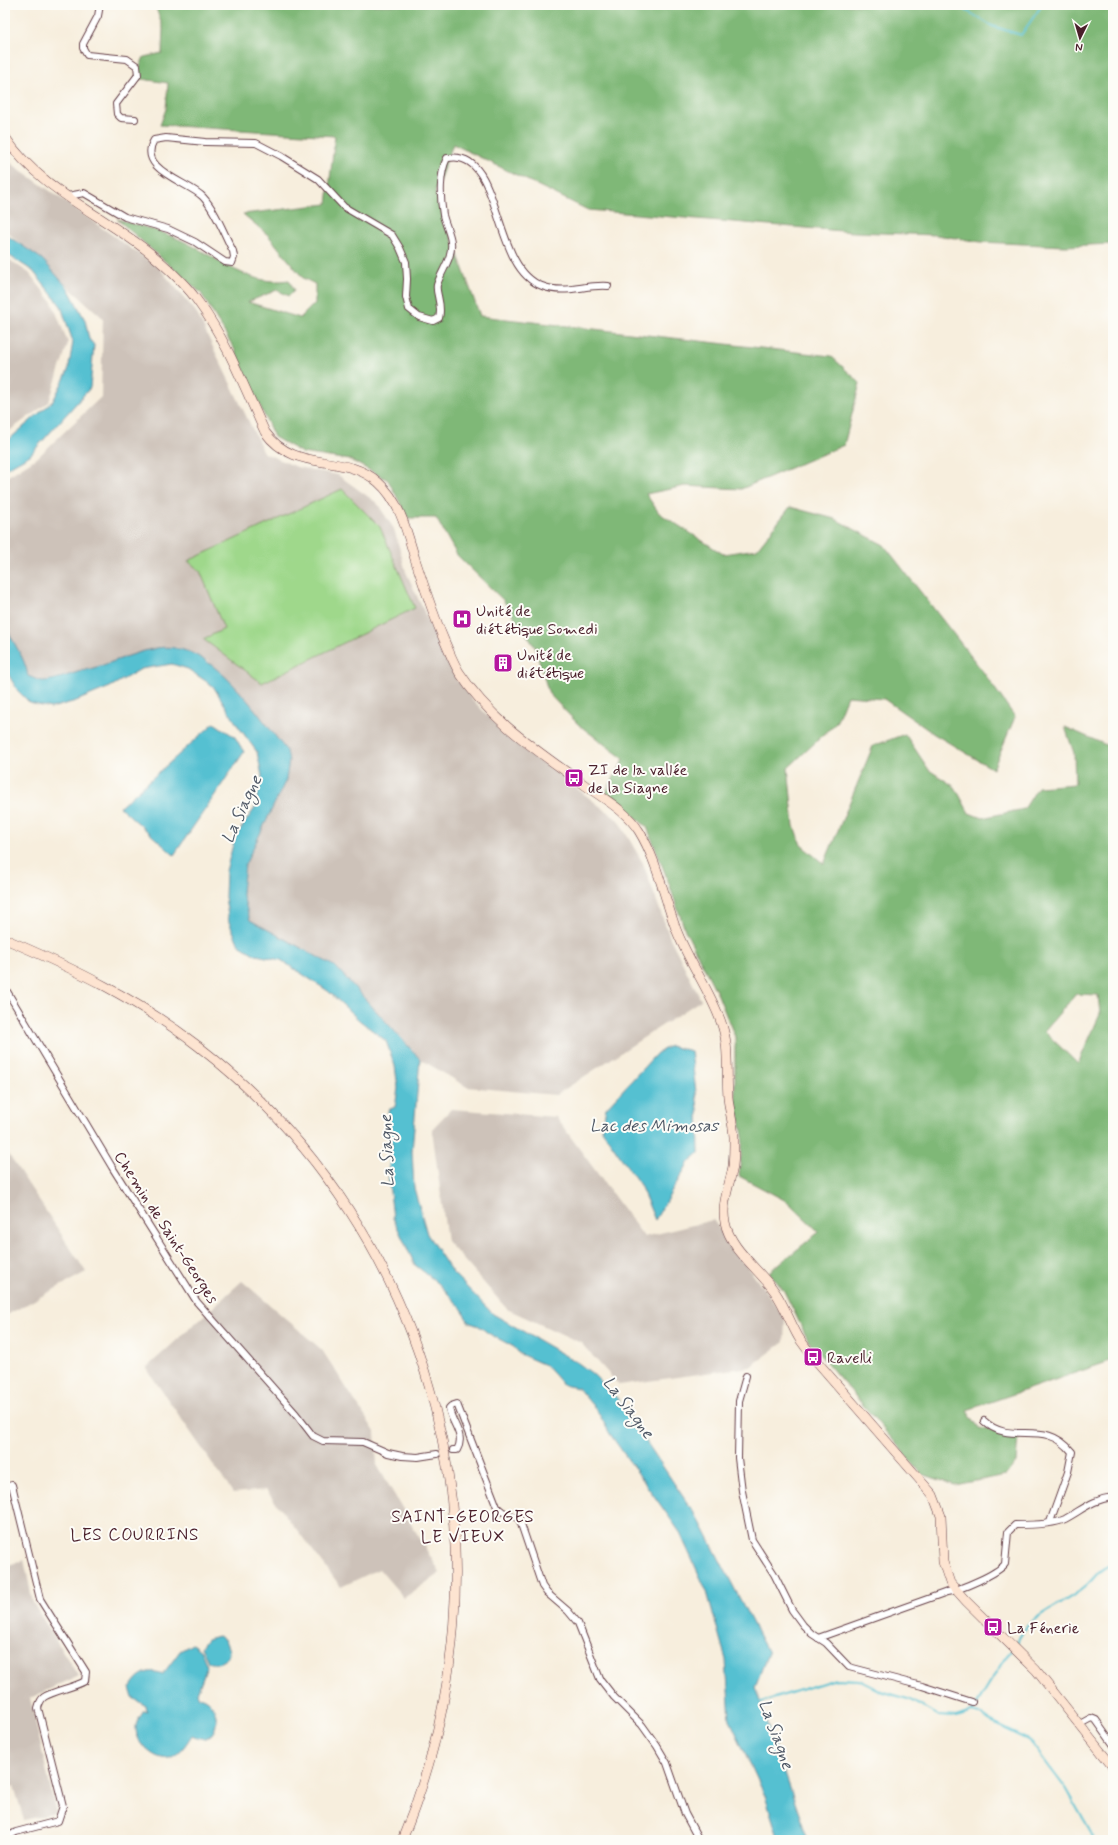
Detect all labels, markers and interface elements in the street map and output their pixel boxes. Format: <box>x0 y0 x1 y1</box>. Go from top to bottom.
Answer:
north arrow <box>1060 18 1100 58</box>
text: N <box>1075 40 1083 54</box>
place label: Unité de diététique Somedi <box>476 601 598 640</box>
hospital icon: Unité de diététique Somedi <box>451 608 473 630</box>
place label: Unité de diététique <box>517 645 584 684</box>
building icon: Unité de diététique <box>492 652 514 674</box>
place label: ZI de la vallée de la Siagne <box>588 760 687 799</box>
bus stop icon: ZI de la vallée de la Siagne <box>563 767 585 789</box>
water label: La Siagne <box>217 771 269 848</box>
water label: La Siagne <box>375 1114 401 1187</box>
water label: Lac des Mimosas <box>590 1115 720 1137</box>
street label: Chemin de Saint-Georges <box>108 1148 223 1309</box>
bus stop icon: Ravelli <box>802 1346 824 1368</box>
place label: Ravelli <box>827 1348 872 1369</box>
water label: La Siagne <box>596 1372 659 1445</box>
district label: SAINT-GEORGES LE VIEUX <box>391 1506 535 1548</box>
district label: LES COURRINS <box>71 1524 199 1546</box>
bus stop icon: La Fénerie <box>982 1616 1004 1638</box>
place label: La Fénerie <box>1007 1618 1080 1639</box>
water label: La Siagne <box>751 1697 799 1773</box>

